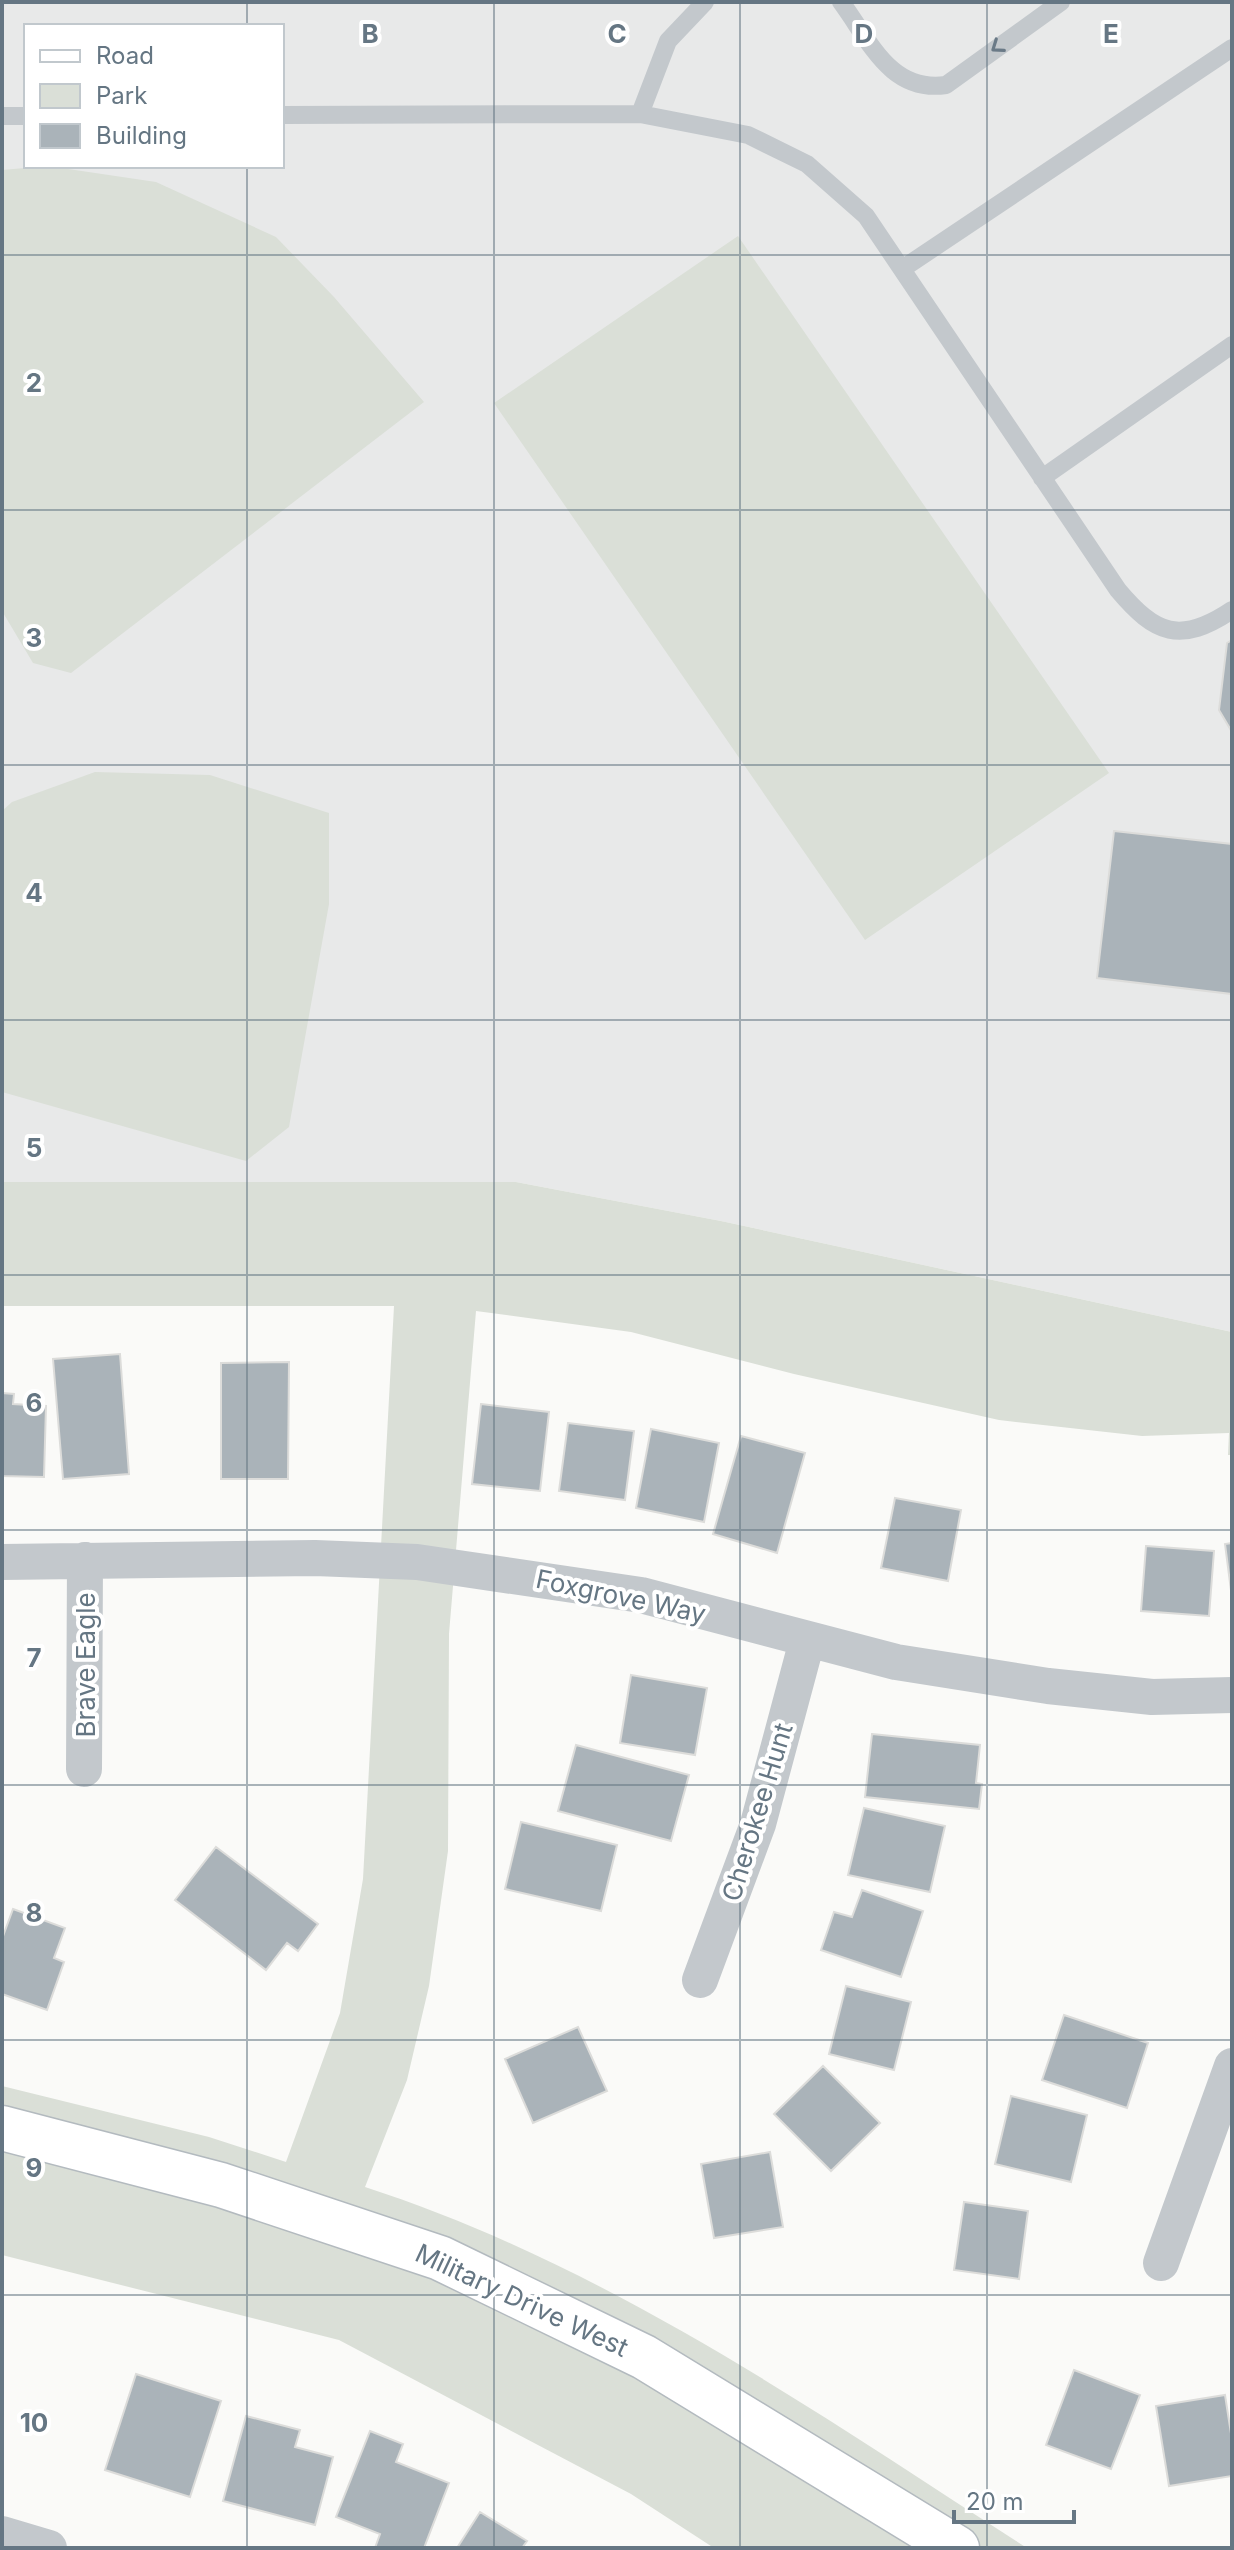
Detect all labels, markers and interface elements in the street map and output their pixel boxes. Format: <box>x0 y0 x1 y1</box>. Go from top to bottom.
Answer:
text: B <box>361 18 379 49</box>
text: C <box>607 18 627 49</box>
text: D <box>855 18 873 49</box>
text: E <box>1103 18 1119 49</box>
legend <box>24 24 284 168</box>
one-way arrow <box>992 37 1006 52</box>
text: Road <box>96 41 154 70</box>
text: Park <box>96 81 147 110</box>
text: Building <box>96 121 187 150</box>
text: 2 <box>26 367 42 398</box>
text: 3 <box>26 622 42 653</box>
text: 4 <box>25 877 43 908</box>
text: 5 <box>26 1132 42 1163</box>
text: 6 <box>26 1387 42 1418</box>
street label: Foxgrove Way <box>533 1563 709 1629</box>
street label: Brave Eagle <box>70 1592 101 1738</box>
text: 7 <box>26 1642 42 1673</box>
street label: Cherokee Hunt <box>715 1719 799 1905</box>
text: 8 <box>26 1897 42 1928</box>
text: 9 <box>26 2152 42 2183</box>
street label: Military Drive West <box>411 2237 633 2363</box>
text: 10 <box>20 2407 48 2438</box>
scale bar <box>954 2474 1074 2524</box>
text: 20 m <box>966 2487 1024 2516</box>

